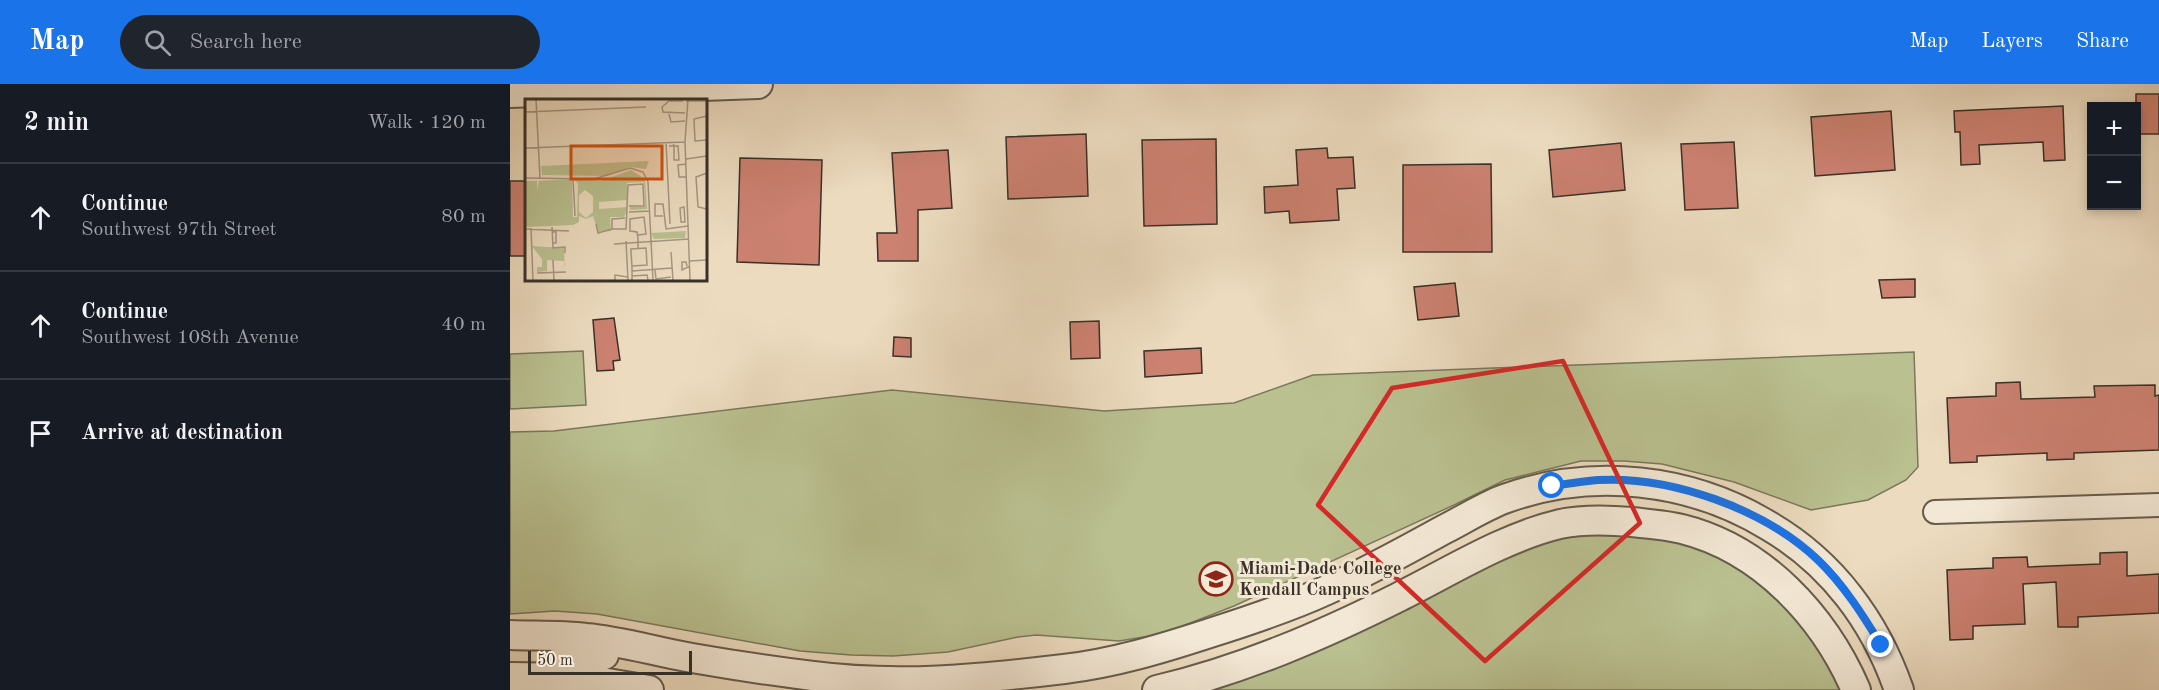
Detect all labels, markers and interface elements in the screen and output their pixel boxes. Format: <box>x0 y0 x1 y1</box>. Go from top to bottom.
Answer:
search box <box>120 15 540 69</box>
icon: search <box>141 26 174 59</box>
text: Map <box>30 28 84 56</box>
text: Search here <box>189 31 302 53</box>
text: Map <box>1909 31 1948 52</box>
text: Layers <box>1981 31 2043 52</box>
text: Share <box>2076 31 2129 52</box>
inset map <box>525 99 706 280</box>
map controls <box>2087 102 2141 210</box>
button: + <box>2087 102 2141 156</box>
text: 2 min <box>24 110 89 136</box>
text: Walk · 120 m <box>367 113 486 133</box>
button: − <box>2087 156 2141 210</box>
text: Continue <box>81 193 168 215</box>
icon: ahead <box>24 201 57 234</box>
text: 80 m <box>441 207 486 227</box>
text: Southwest 97th Street <box>81 220 277 240</box>
text: Continue <box>81 301 168 323</box>
icon: ahead <box>24 309 57 342</box>
text: 40 m <box>441 315 486 335</box>
text: Southwest 108th Avenue <box>81 328 299 348</box>
icon: arrive <box>24 417 57 450</box>
text: Arrive at destination <box>81 422 283 444</box>
route start <box>1538 472 1564 498</box>
place label: Miami-Dade College Kendall Campus <box>1239 560 1401 599</box>
school or university icon: Miami-Dade College Kendall Campus <box>1198 561 1234 597</box>
route end <box>1867 631 1893 657</box>
scale bar <box>528 648 692 676</box>
text: 50 m <box>537 653 573 669</box>

